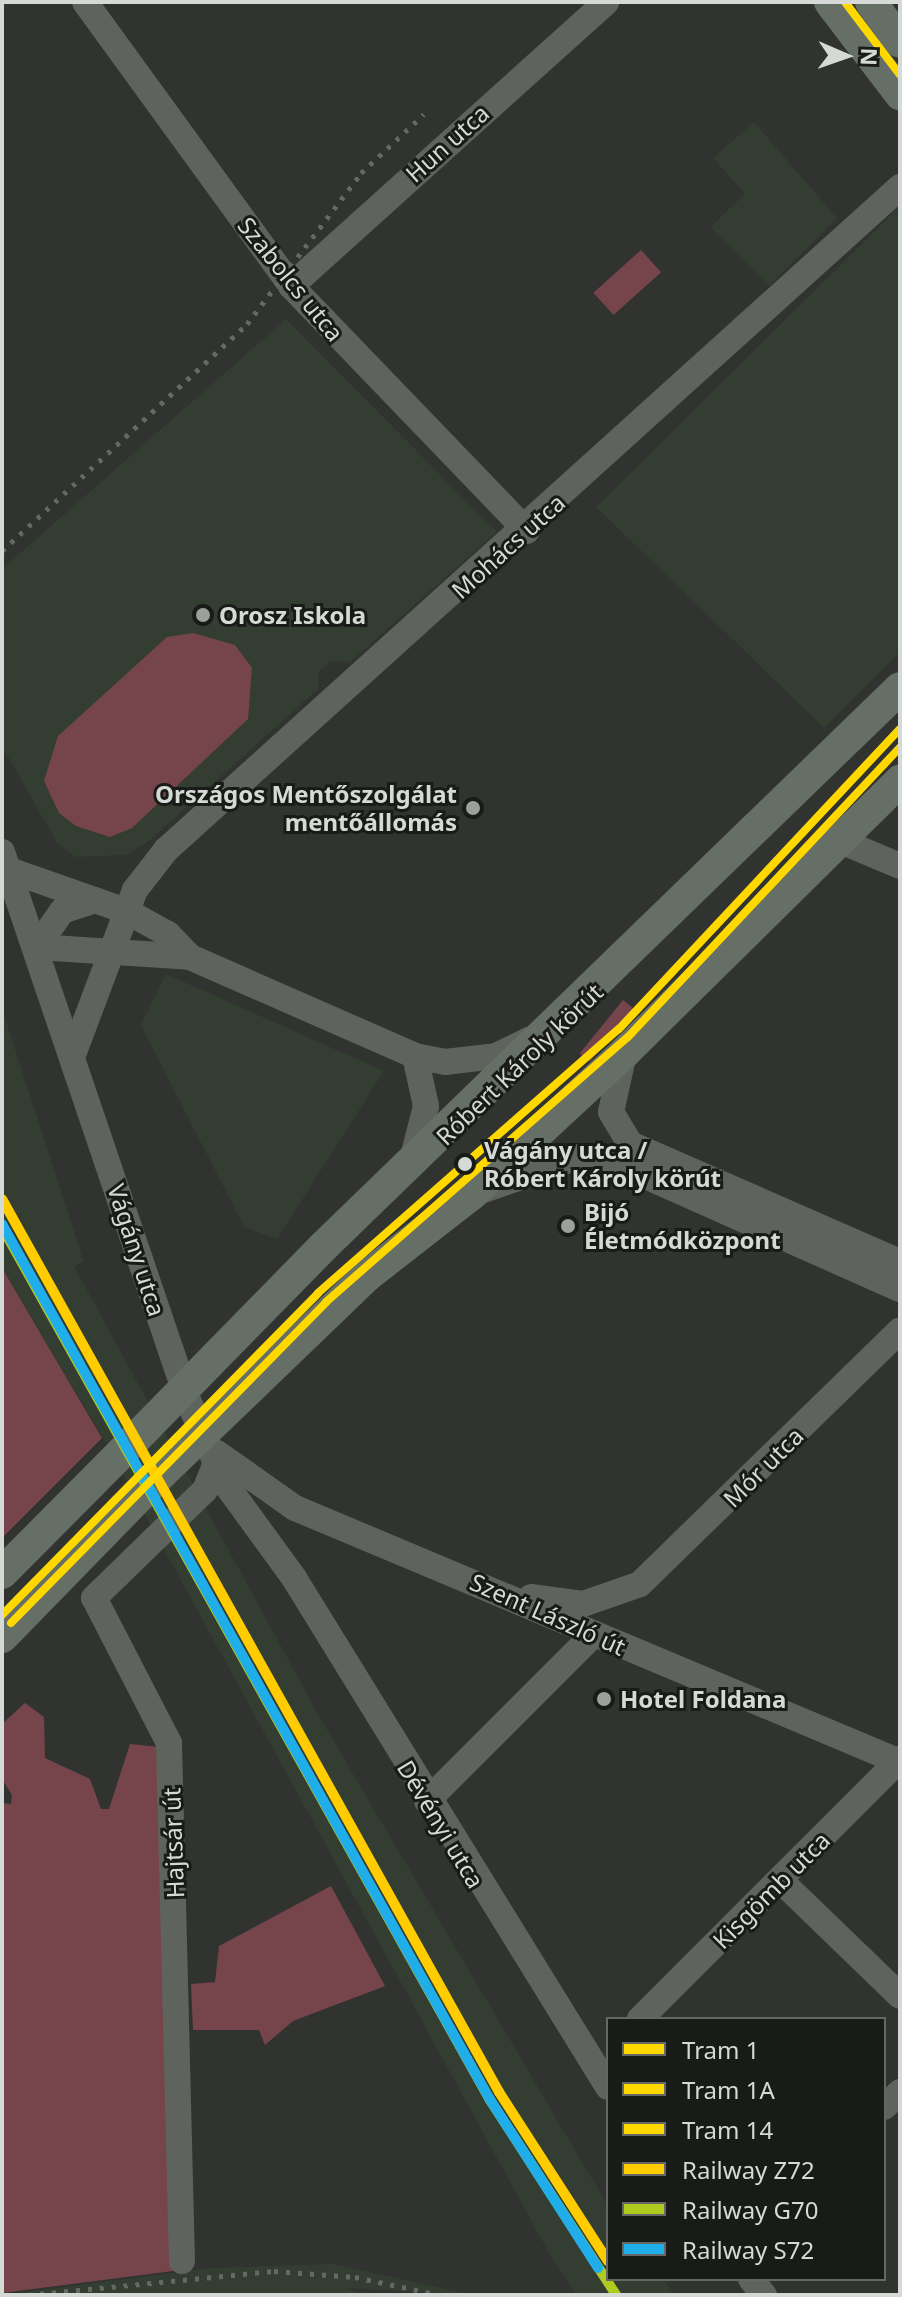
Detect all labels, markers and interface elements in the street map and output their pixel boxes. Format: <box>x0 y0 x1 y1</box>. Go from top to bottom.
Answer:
north arrow <box>806 16 886 96</box>
text: N <box>855 47 885 66</box>
street label: Hun utca <box>399 98 495 188</box>
street label: Szabolcs utca <box>232 211 350 347</box>
street label: Mohács utca <box>445 488 571 604</box>
place label: Orosz Iskola <box>219 601 366 629</box>
marker: Orosz Iskola <box>194 606 212 624</box>
place label: Országos Mentőszolgálat mentőállomás <box>155 780 457 836</box>
marker: Országos Mentőszolgálat mentőállomás <box>464 799 482 817</box>
street label: Róbert Károly körút <box>430 977 608 1151</box>
place label: Vágány utca / Róbert Károly körút <box>484 1136 721 1192</box>
marker: Vágány utca / Róbert Károly körút <box>453 1152 477 1176</box>
street label: Vágány utca <box>102 1180 172 1320</box>
place label: Bijó Életmódközpont <box>584 1198 781 1254</box>
marker: Bijó Életmódközpont <box>559 1217 577 1235</box>
street label: Mór utca <box>717 1421 809 1513</box>
street label: Szent László út <box>466 1567 630 1661</box>
place label: Hotel Foldana <box>620 1685 786 1713</box>
marker: Hotel Foldana <box>595 1690 613 1708</box>
street label: Dévényi utca <box>391 1755 491 1893</box>
street label: Hajtsár út <box>157 1787 189 1899</box>
street label: Kisgömb utca <box>706 1825 836 1955</box>
legend <box>606 2017 886 2281</box>
text: Tram 1 <box>682 2033 759 2066</box>
text: Tram 1A <box>682 2073 775 2106</box>
text: Tram 14 <box>682 2113 773 2146</box>
text: Railway Z72 <box>682 2153 815 2186</box>
text: Railway G70 <box>682 2193 819 2226</box>
text: Railway S72 <box>682 2233 814 2266</box>

